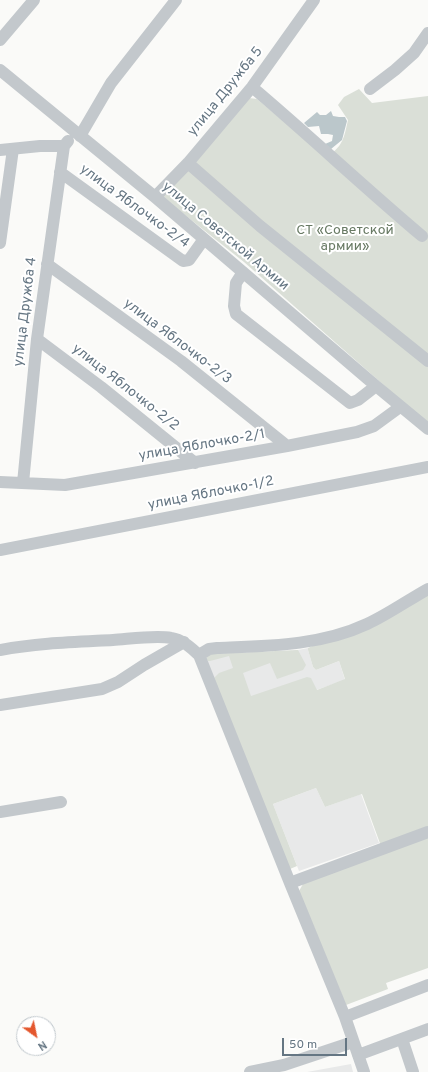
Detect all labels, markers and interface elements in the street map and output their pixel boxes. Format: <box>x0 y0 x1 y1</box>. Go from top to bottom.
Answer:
street label: улица Дружба 5 <box>185 44 267 140</box>
street label: улица Яблочко-2/4 <box>76 162 192 252</box>
street label: улица Советской Армии <box>158 179 292 295</box>
park label: СТ «Советской армии» <box>296 223 394 256</box>
street label: улица Дружба 4 <box>11 256 41 368</box>
street label: улица Яблочко-2/3 <box>119 296 235 388</box>
street label: улица Яблочко-2/2 <box>68 341 182 435</box>
street label: улица Яблочко-2/1 <box>137 427 267 465</box>
street label: улица Яблочко-1/2 <box>147 474 275 514</box>
north arrow <box>16 1016 56 1056</box>
scale bar <box>284 1030 349 1056</box>
text: N <box>35 1037 49 1053</box>
text: 50 m <box>289 1037 317 1053</box>

